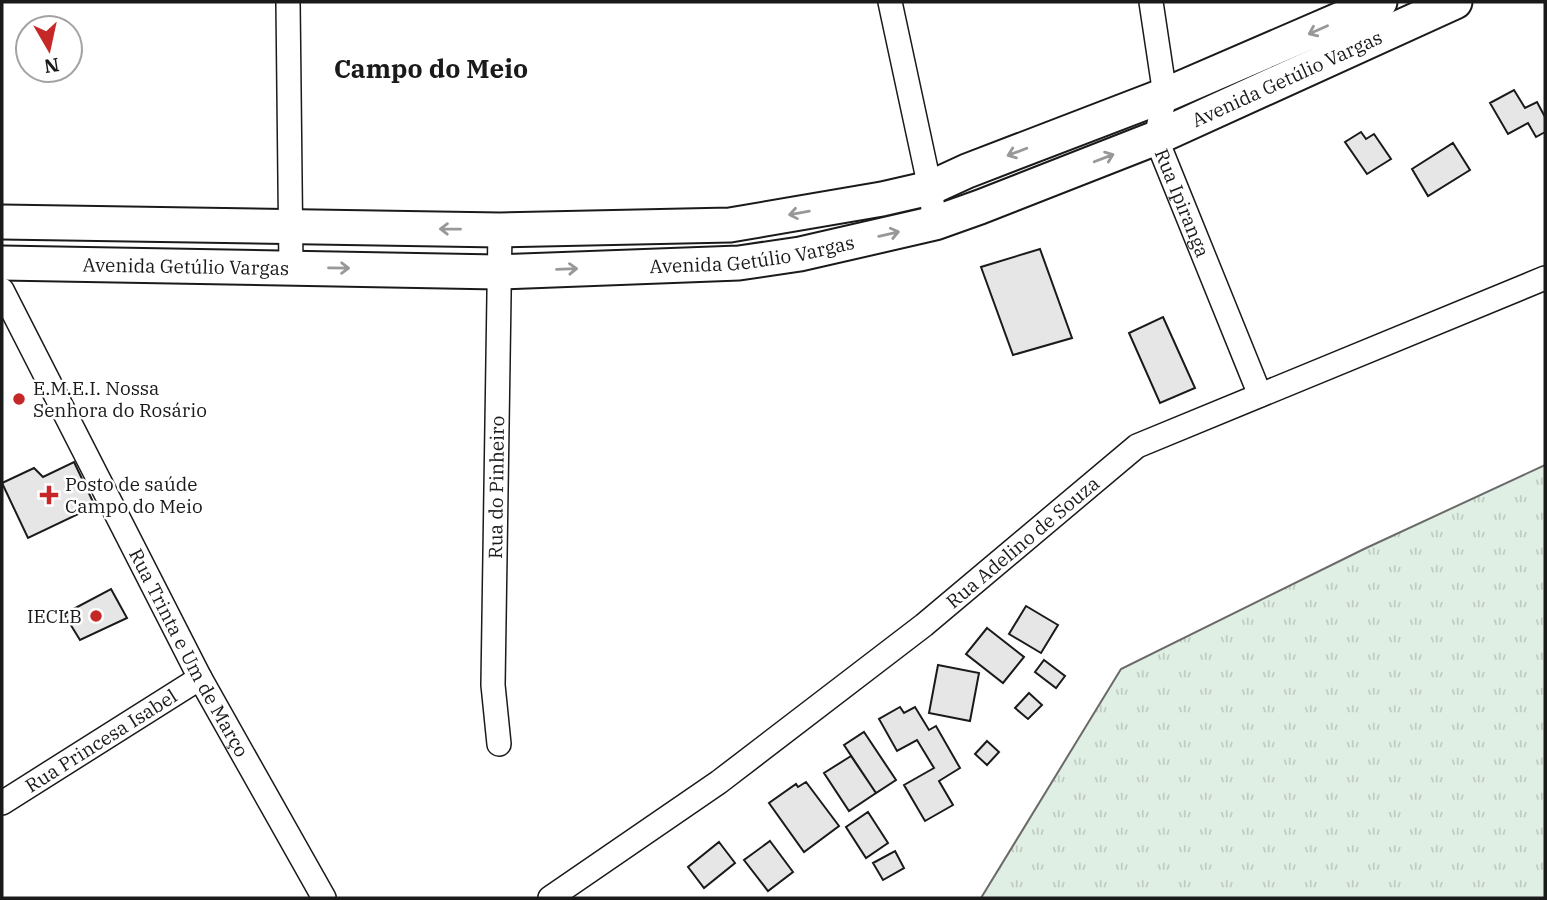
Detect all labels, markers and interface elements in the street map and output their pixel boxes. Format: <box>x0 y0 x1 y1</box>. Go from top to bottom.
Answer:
north arrow <box>14 14 84 84</box>
one-way arrow <box>1308 24 1329 37</box>
street label: Avenida Getúlio Vargas <box>1188 25 1386 132</box>
district label: Campo do Meio <box>334 51 528 85</box>
text: N <box>42 53 61 79</box>
street label: Rua Ipiranga <box>1150 145 1215 261</box>
one-way arrow <box>1006 147 1028 159</box>
one-way arrow <box>1092 151 1114 164</box>
one-way arrow <box>788 207 811 220</box>
one-way arrow <box>439 222 462 236</box>
one-way arrow <box>877 227 900 240</box>
street label: Avenida Getúlio Vargas <box>649 230 857 278</box>
street label: Avenida Getúlio Vargas <box>82 252 289 280</box>
one-way arrow <box>328 262 351 275</box>
one-way arrow <box>555 263 578 276</box>
place label: E.M.E.I. Nossa Senhora do Rosário <box>33 376 207 422</box>
marker: E.M.E.I. Nossa Senhora do Rosário <box>11 391 27 407</box>
street label: Rua do Pinheiro <box>483 416 509 559</box>
street label: Rua Adelino de Souza <box>941 471 1104 613</box>
place label: Posto de saúde Campo do Meio <box>65 472 203 518</box>
marker: Posto de saúde Campo do Meio <box>39 485 59 505</box>
street label: Rua Trinta e Um de Março <box>124 544 254 761</box>
place label: IECLB <box>27 604 82 628</box>
marker: IECLB <box>88 608 104 624</box>
street label: Rua Princesa Isabel <box>21 684 182 797</box>

